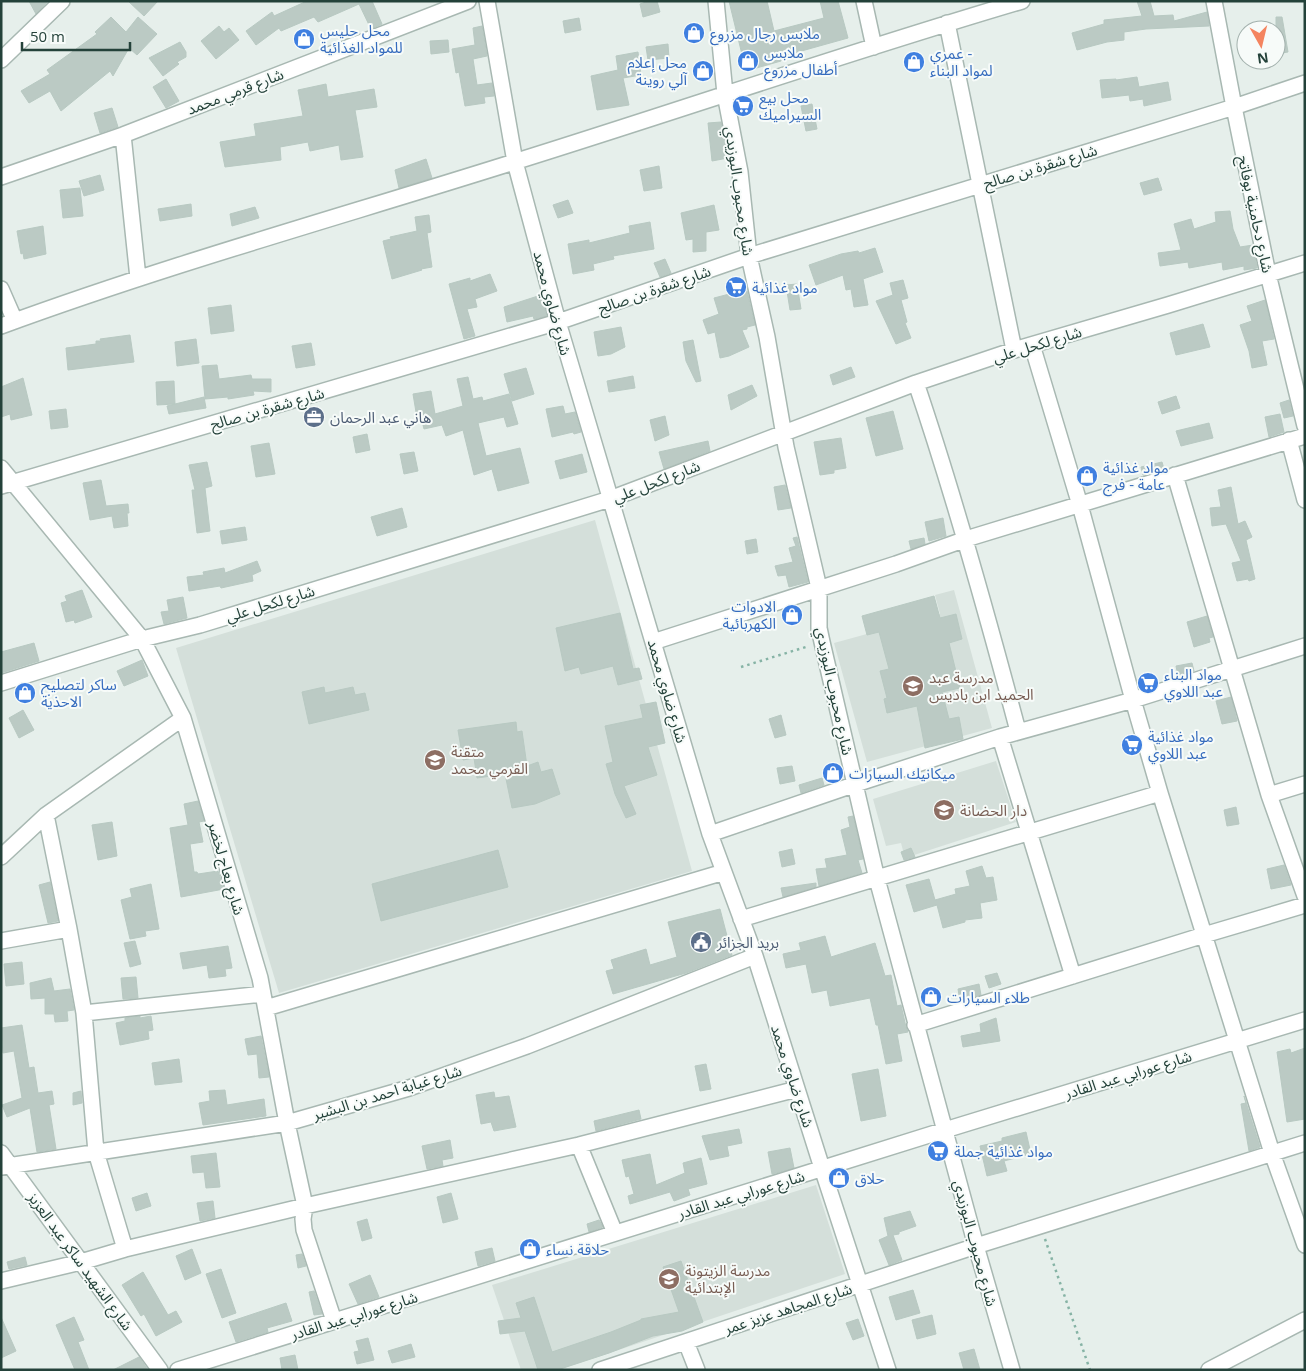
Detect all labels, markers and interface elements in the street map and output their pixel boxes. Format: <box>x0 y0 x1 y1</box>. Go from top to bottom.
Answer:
scale bar <box>22 20 130 52</box>
place label: محل حليس للمواد الغذائية <box>320 20 403 57</box>
north arrow <box>1236 20 1286 70</box>
shop icon: ملابس رجال مزروع <box>682 21 706 45</box>
place label: ملابس رجال مزروع <box>710 23 820 46</box>
text: 50 m <box>30 26 65 46</box>
shop icon: محل حليس للمواد الغذائية <box>292 27 316 51</box>
place label: ملابس أطفال مزروع <box>764 42 838 82</box>
place label: عمري - لمواد البناء <box>930 43 993 80</box>
text: N <box>1256 48 1270 69</box>
shop icon: ملابس أطفال مزروع <box>736 49 760 73</box>
shop icon: عمري - لمواد البناء <box>902 50 926 74</box>
place label: محل إعلام آلي روينة <box>627 52 688 91</box>
shop icon: محل إعلام آلي روينة <box>691 59 715 83</box>
street label: شارع قرمي محمد <box>184 63 288 121</box>
place label: محل بيع السيراميك <box>759 87 821 124</box>
supermarket icon: محل بيع السيراميك <box>731 94 755 118</box>
street label: شارع محبوب البوزيدي <box>718 125 759 258</box>
street label: شارع شقرة بن صالح <box>981 139 1100 196</box>
street label: شارع دحامنية بوفاتح <box>1231 153 1278 275</box>
street label: شارع ضاوي محمد <box>527 249 577 358</box>
street label: شارع شقرة بن صالح <box>595 260 714 321</box>
supermarket icon: مواد غذائية <box>724 275 748 299</box>
place label: مواد غذائية <box>752 277 818 297</box>
street label: شارع لكحل علي <box>990 321 1085 370</box>
street label: شارع شقرة بن صالح <box>207 382 328 437</box>
office icon: هاني عبد الرحمان <box>302 405 326 429</box>
place label: هاني عبد الرحمان <box>330 407 431 429</box>
street label: شارع لكحل علي <box>609 455 704 510</box>
place label: مواد غذائية عامة - فرج <box>1103 457 1169 497</box>
shop icon: مواد غذائية عامة - فرج <box>1075 464 1099 488</box>
street label: شارع لكحل علي <box>223 580 318 629</box>
place label: الادوات الكهربائية <box>722 596 776 633</box>
shop icon: الادوات الكهربائية <box>780 603 804 627</box>
street label: شارع محبوب البوزيدي <box>809 625 858 758</box>
street label: شارع ضاوي محمد <box>641 637 692 746</box>
place label: مواد البناء عبد اللاوي <box>1164 664 1224 703</box>
place label: مدرسة عبد الحميد ابن باديس <box>929 667 1034 704</box>
supermarket icon: مواد البناء عبد اللاوي <box>1136 671 1160 695</box>
place label: ساكر لتصليح الاحذية <box>41 674 117 711</box>
school or university icon: مدرسة عبد الحميد ابن باديس <box>901 674 925 698</box>
shop icon: ساكر لتصليح الاحذية <box>13 681 37 705</box>
place label: مواد غذائية عبد اللاوي <box>1148 726 1214 765</box>
supermarket icon: مواد غذائية عبد اللاوي <box>1120 733 1144 757</box>
place label: متقنة القرمي محمد <box>451 741 528 780</box>
school or university icon: متقنة القرمي محمد <box>423 748 447 772</box>
shop icon: ميكانيك السيارات <box>821 761 845 785</box>
place label: ميكانيك السيارات <box>849 763 956 783</box>
school or university icon: دار الحضانة <box>932 798 956 822</box>
place label: دار الحضانة <box>960 800 1027 820</box>
street label: شارع بعاج لخضر <box>201 818 250 918</box>
public building icon: بريد الجزائر <box>689 930 713 954</box>
place label: بريد الجزائر <box>716 932 779 952</box>
shop icon: طلاء السيارات <box>919 985 943 1009</box>
place label: طلاء السيارات <box>947 987 1030 1007</box>
street label: شارع ضاوي محمد <box>764 1022 819 1131</box>
street label: شارع عورابي عبد القادر <box>1061 1045 1195 1106</box>
street label: شارع غيابة احمد بن البشير <box>309 1060 465 1127</box>
supermarket icon: مواد غذائية جملة <box>926 1139 950 1163</box>
place label: مواد غذائية جملة <box>954 1141 1053 1161</box>
street label: شارع عورابي عبد القادر <box>674 1165 808 1226</box>
shop icon: حلاق <box>827 1166 851 1190</box>
place label: حلاق <box>855 1168 885 1188</box>
street label: شارع محبوب البوزيدي <box>947 1178 1003 1309</box>
street label: شارع الشهيد ساكر عبد العزيز <box>21 1187 138 1336</box>
shop icon: حلاقة نساء <box>518 1237 542 1261</box>
place label: حلاقة نساء <box>546 1239 609 1259</box>
place label: مدرسة الزيتونة الإبتدائية <box>685 1260 770 1298</box>
school or university icon: مدرسة الزيتونة الإبتدائية <box>657 1267 681 1291</box>
street label: شارع المجاهد عزيز عمر <box>721 1278 856 1341</box>
street label: شارع عورابي عبد القادر <box>287 1286 421 1347</box>

